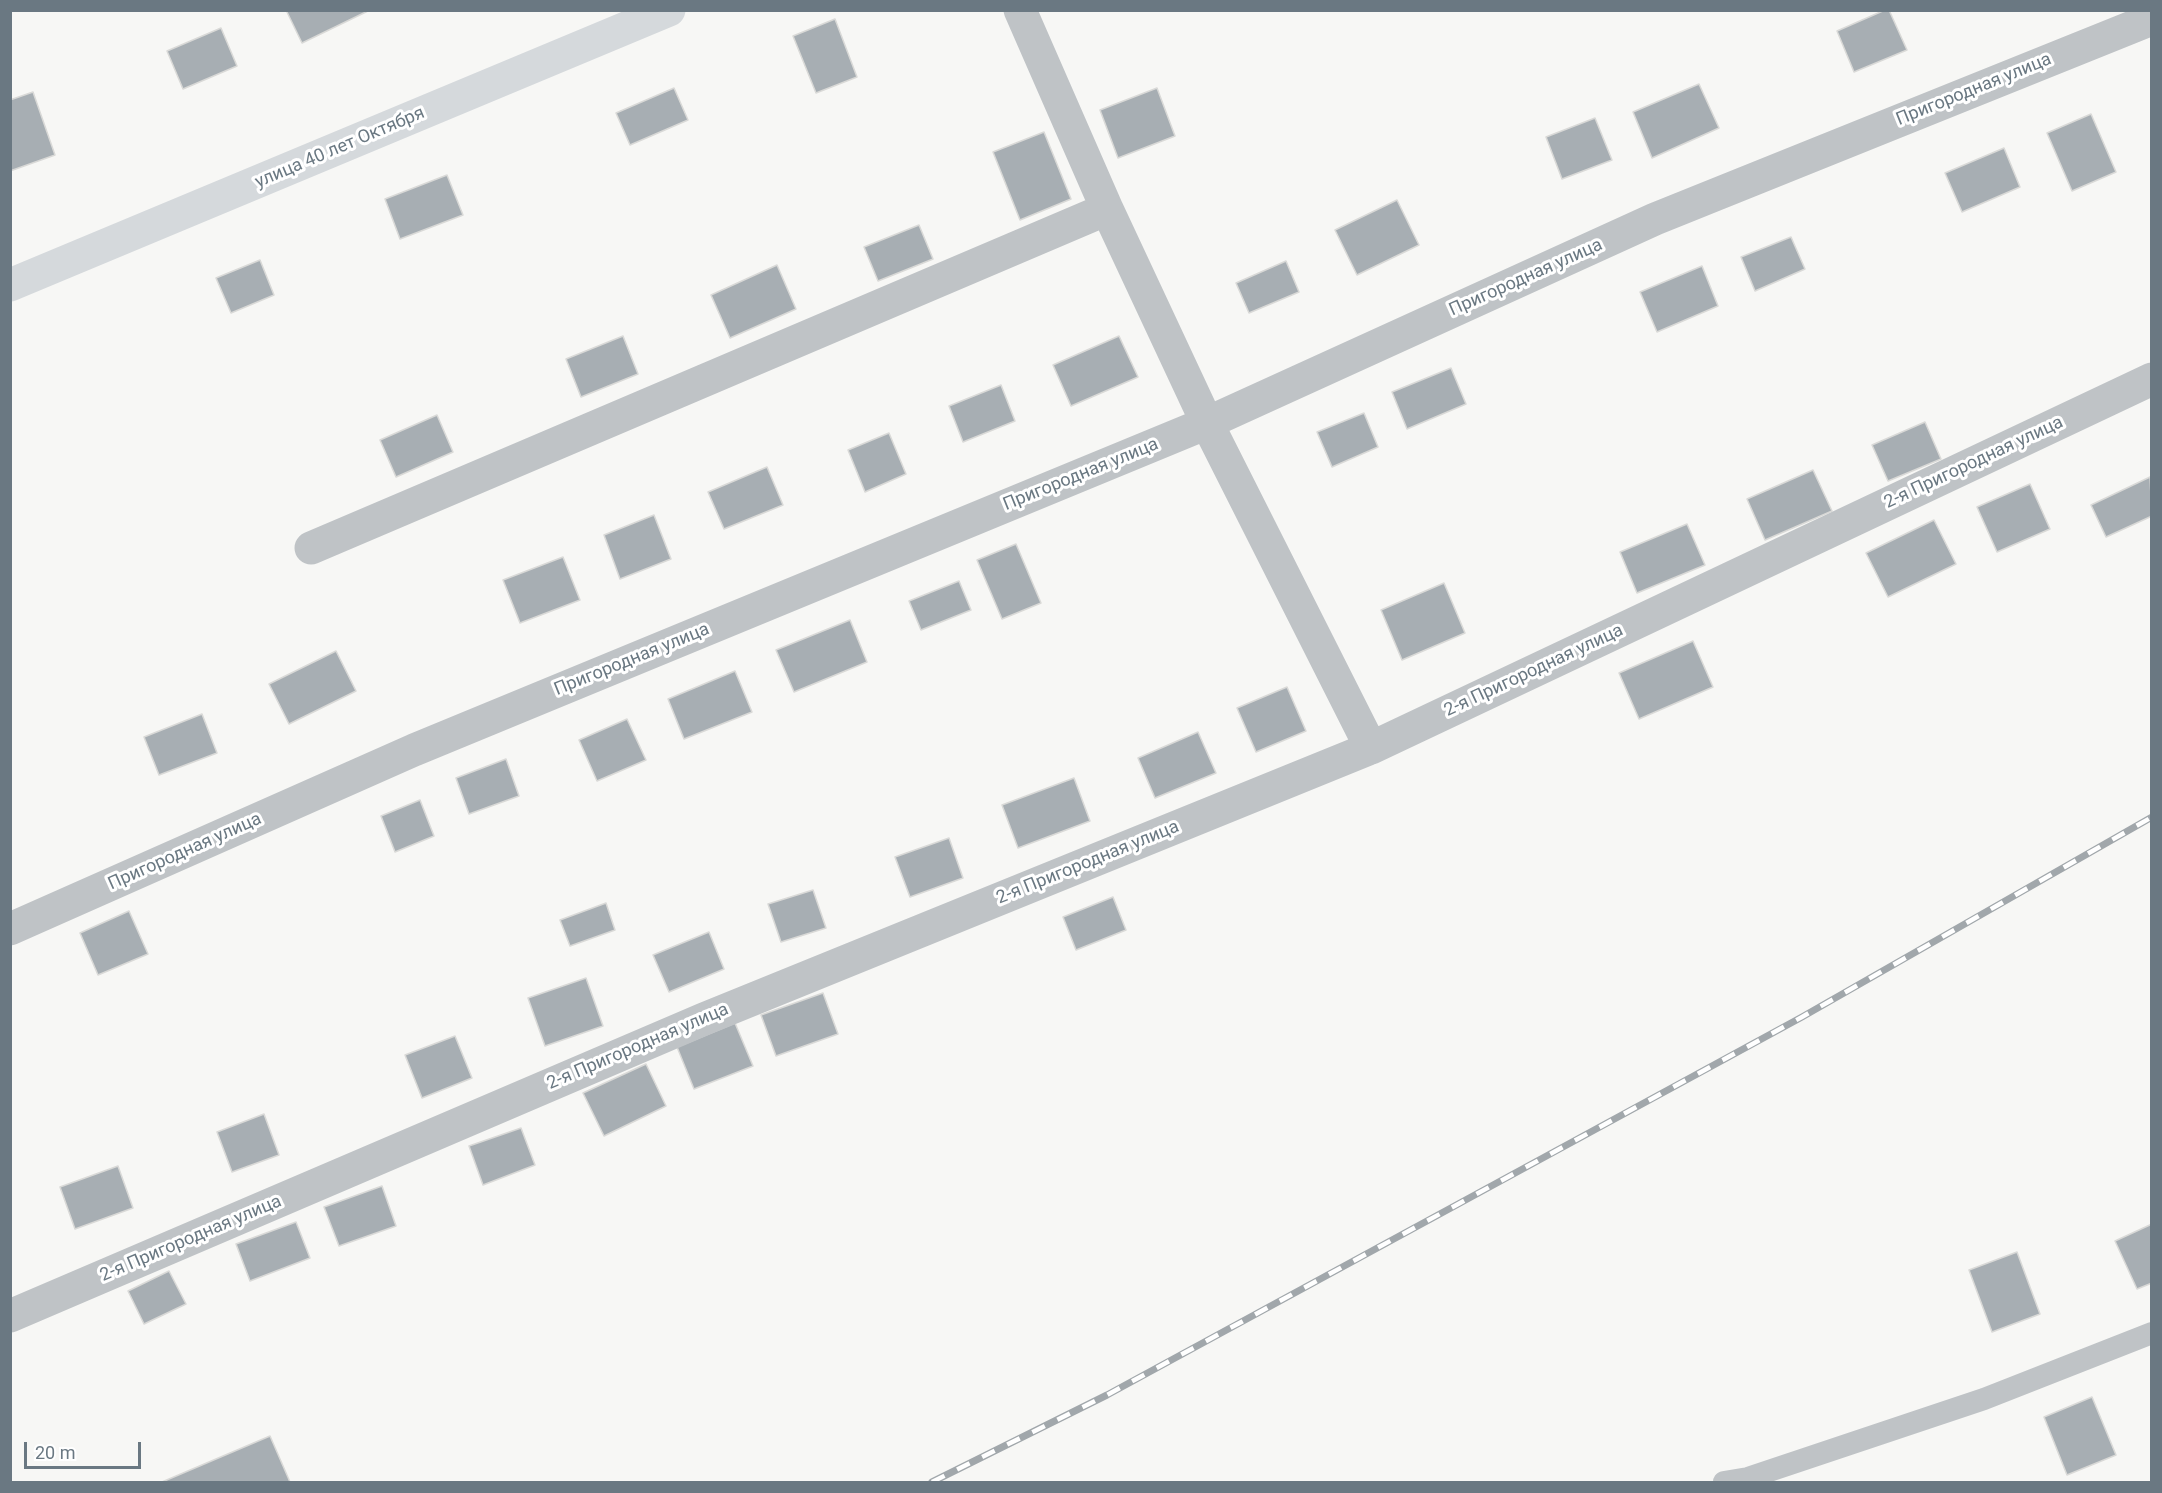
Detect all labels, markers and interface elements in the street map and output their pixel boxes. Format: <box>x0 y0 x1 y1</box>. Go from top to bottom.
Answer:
street label: Пригородная улица <box>1893 49 2055 131</box>
street label: улица 40 лет Октября <box>252 103 428 193</box>
street label: Пригородная улица <box>1446 234 1606 322</box>
street label: 2-я Пригородная улица <box>1881 412 2067 514</box>
street label: Пригородная улица <box>1000 434 1162 516</box>
street label: Пригородная улица <box>551 619 713 701</box>
street label: 2-я Пригородная улица <box>1441 620 1627 722</box>
street label: Пригородная улица <box>105 808 265 896</box>
street label: 2-я Пригородная улица <box>994 816 1182 910</box>
street label: 2-я Пригородная улица <box>544 999 732 1095</box>
street label: 2-я Пригородная улица <box>97 1191 285 1287</box>
scale bar <box>27 1430 144 1468</box>
text: 20 m <box>35 1442 75 1463</box>

